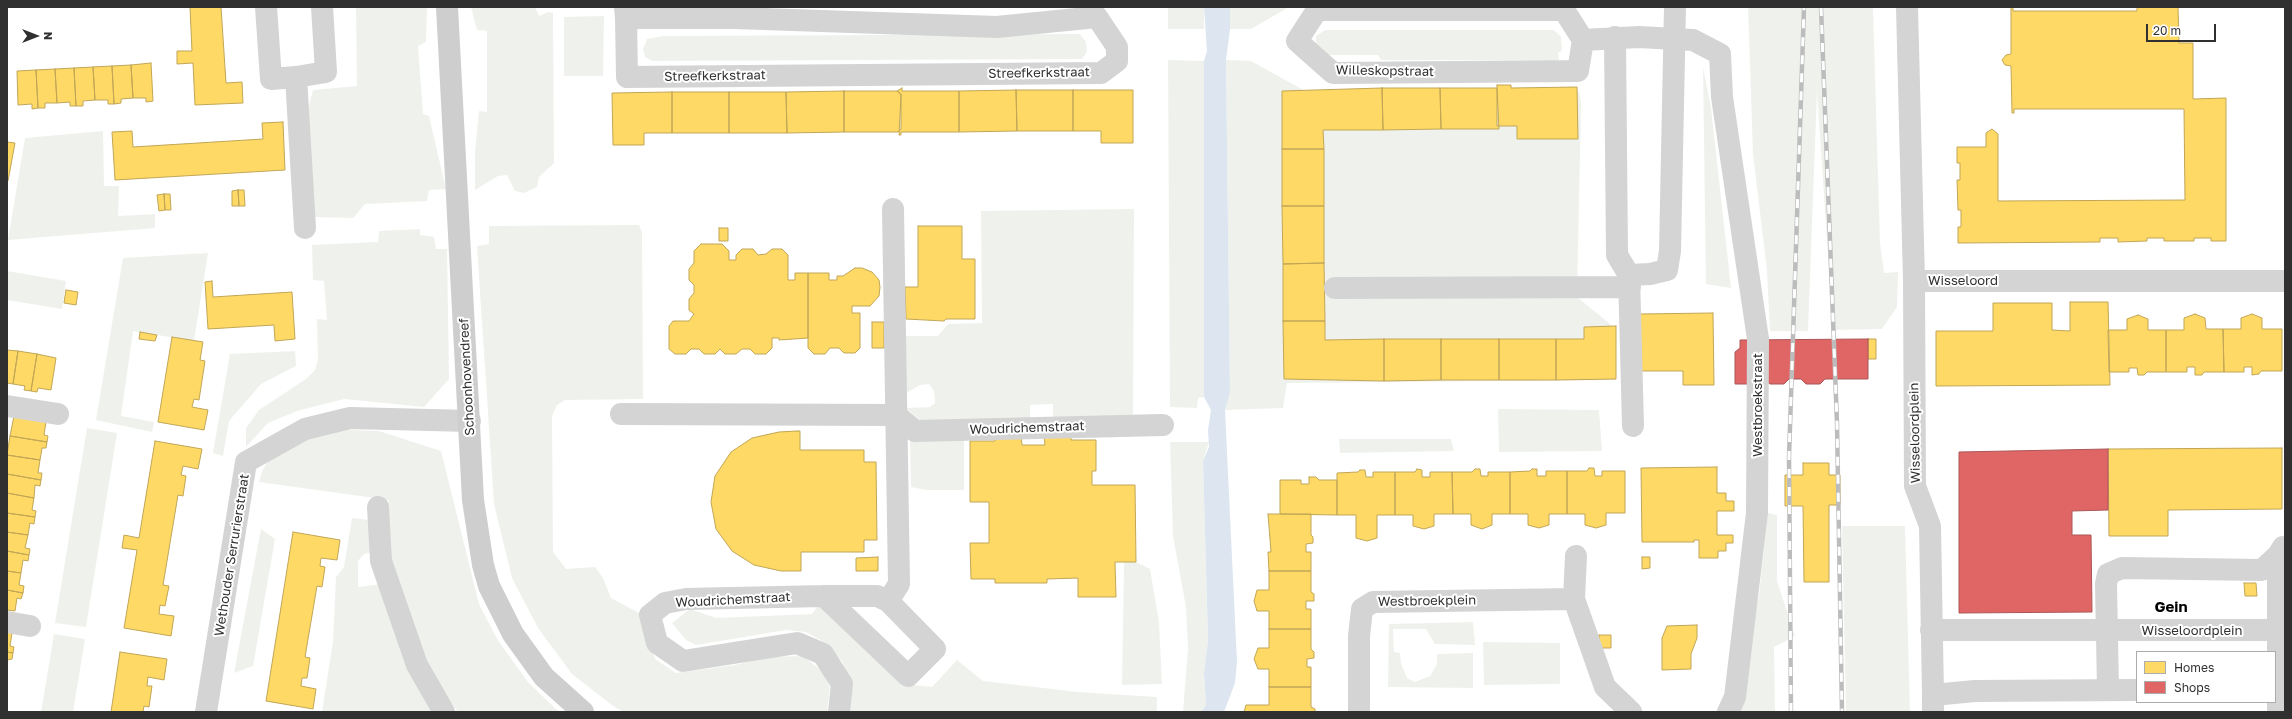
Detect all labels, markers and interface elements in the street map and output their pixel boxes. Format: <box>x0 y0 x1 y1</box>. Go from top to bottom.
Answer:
north arrow <box>16 16 56 56</box>
scale bar <box>2148 16 2218 42</box>
text: 20 m <box>2153 23 2181 38</box>
text: N <box>42 32 55 40</box>
street label: Willeskopstraat <box>1336 62 1434 80</box>
street label: Streefkerkstraat <box>988 64 1090 82</box>
street label: Streefkerkstraat <box>664 67 766 85</box>
street label: Wisseloord <box>1928 273 1998 289</box>
street label: Schoonhovendreef <box>456 318 478 436</box>
street label: Westbroekstraat <box>1750 353 1766 457</box>
street label: Wisseloordplein <box>1906 382 1924 484</box>
street label: Woudrichemstraat <box>969 418 1085 438</box>
street label: Wethouder Serrurierstraat <box>211 473 253 637</box>
street label: Woudrichemstraat <box>675 589 791 611</box>
street label: Westbroekplein <box>1378 592 1476 610</box>
district label: Gein <box>2154 598 2188 616</box>
street label: Wisseloordplein <box>2142 623 2242 639</box>
legend <box>2136 651 2276 703</box>
text: Homes <box>2174 660 2214 675</box>
text: Shops <box>2174 680 2210 695</box>

